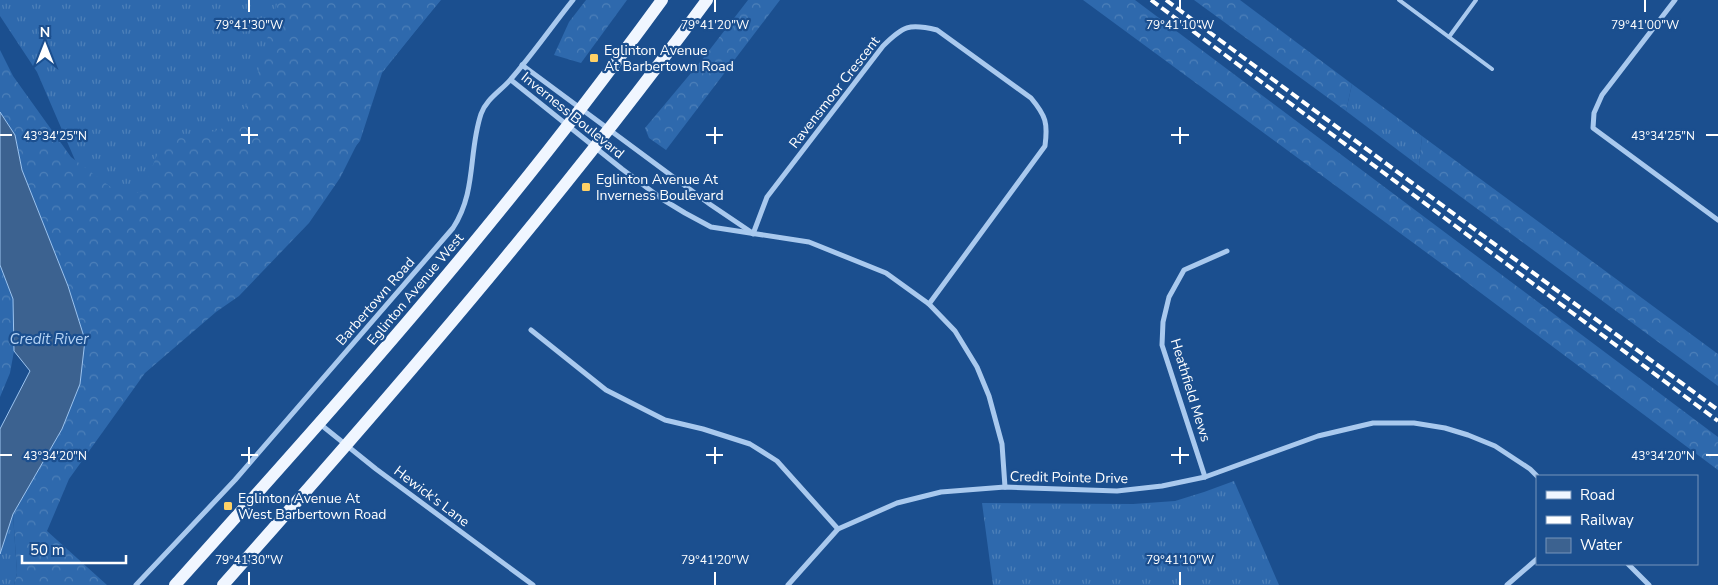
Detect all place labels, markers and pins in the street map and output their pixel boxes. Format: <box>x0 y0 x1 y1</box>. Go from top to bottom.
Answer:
place label: Eglinton Avenue At Barbertown Road <box>604 41 734 76</box>
marker: Eglinton Avenue At Barbertown Road <box>588 52 600 64</box>
place label: Eglinton Avenue At Inverness Boulevard <box>596 170 724 205</box>
marker: Eglinton Avenue At Inverness Boulevard <box>580 181 592 193</box>
place label: Eglinton Avenue At West Barbertown Road <box>238 489 387 524</box>
marker: Eglinton Avenue At West Barbertown Road <box>222 500 234 512</box>

